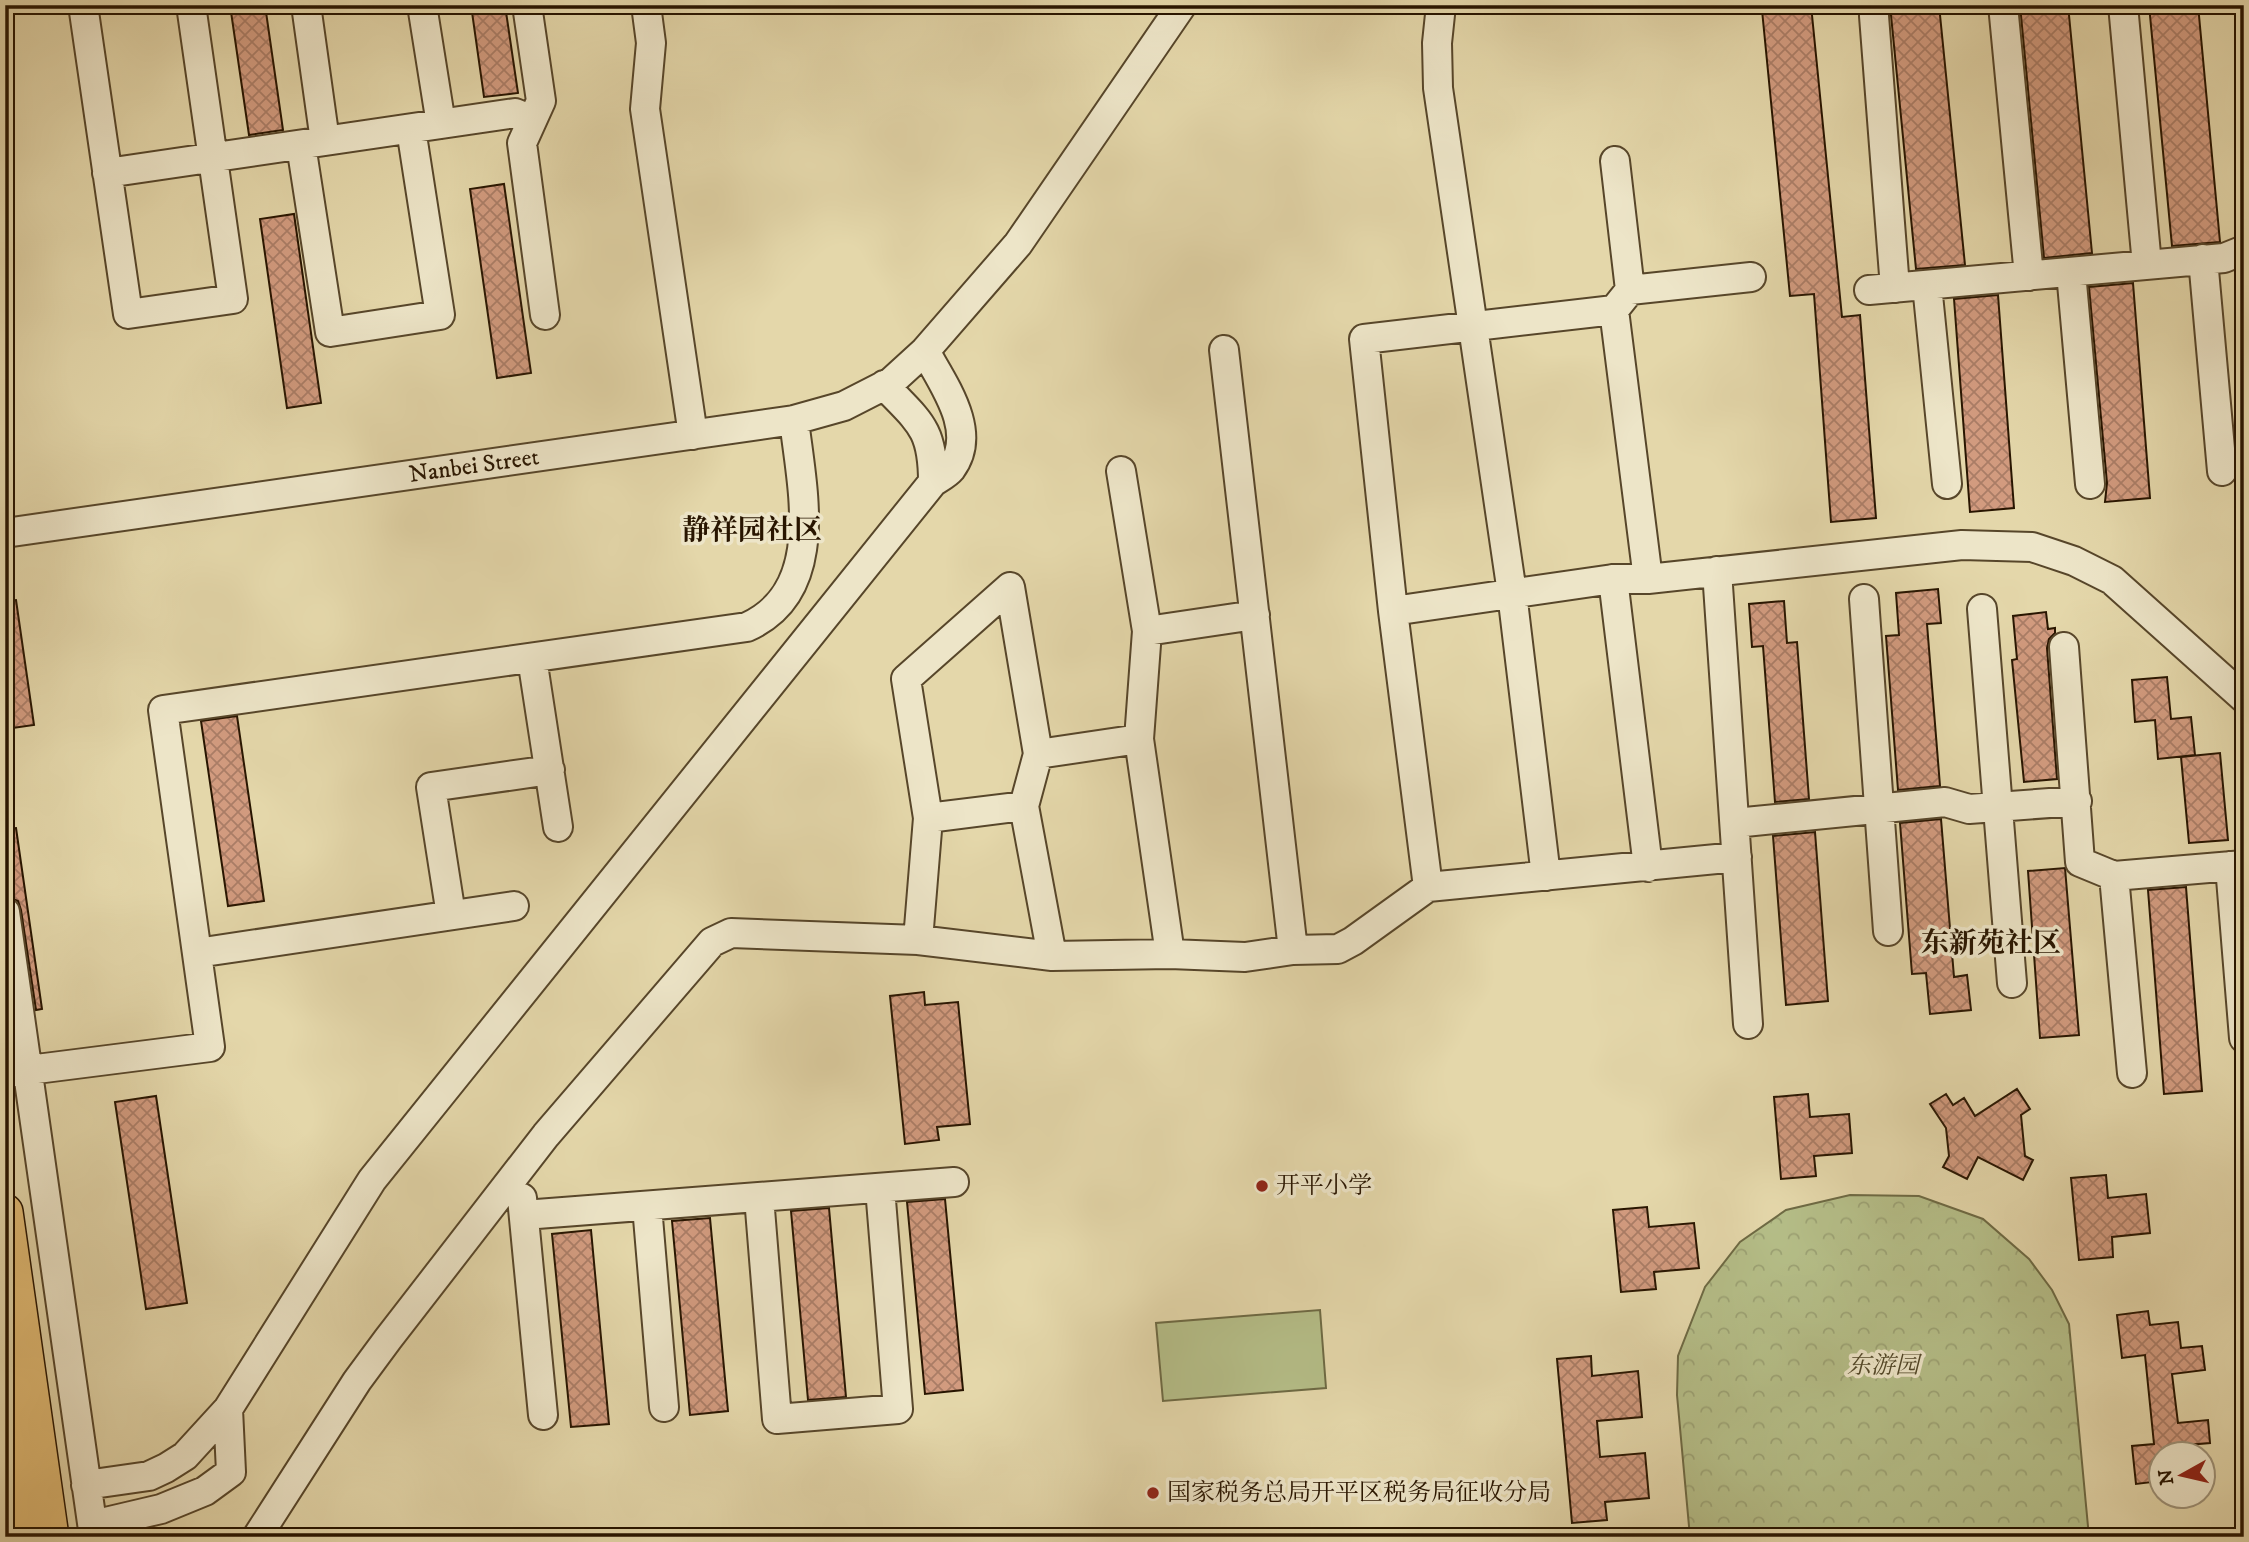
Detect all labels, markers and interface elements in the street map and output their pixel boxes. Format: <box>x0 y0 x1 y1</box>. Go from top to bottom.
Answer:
street label: Nanbei Street <box>407 442 541 490</box>
district label: 静祥园社区 <box>682 513 822 548</box>
district label: 东新苑社区 <box>1921 926 2061 961</box>
place label: 开平小学 <box>1276 1171 1372 1201</box>
marker: 开平小学 <box>1254 1178 1270 1194</box>
park label: 东游园 <box>1847 1351 1923 1381</box>
north arrow <box>2148 1440 2218 1510</box>
text: N <box>2154 1467 2179 1486</box>
place label: 国家税务总局开平区税务局征收分局 <box>1167 1478 1551 1508</box>
marker: 国家税务总局开平区税务局征收分局 <box>1145 1485 1161 1501</box>

